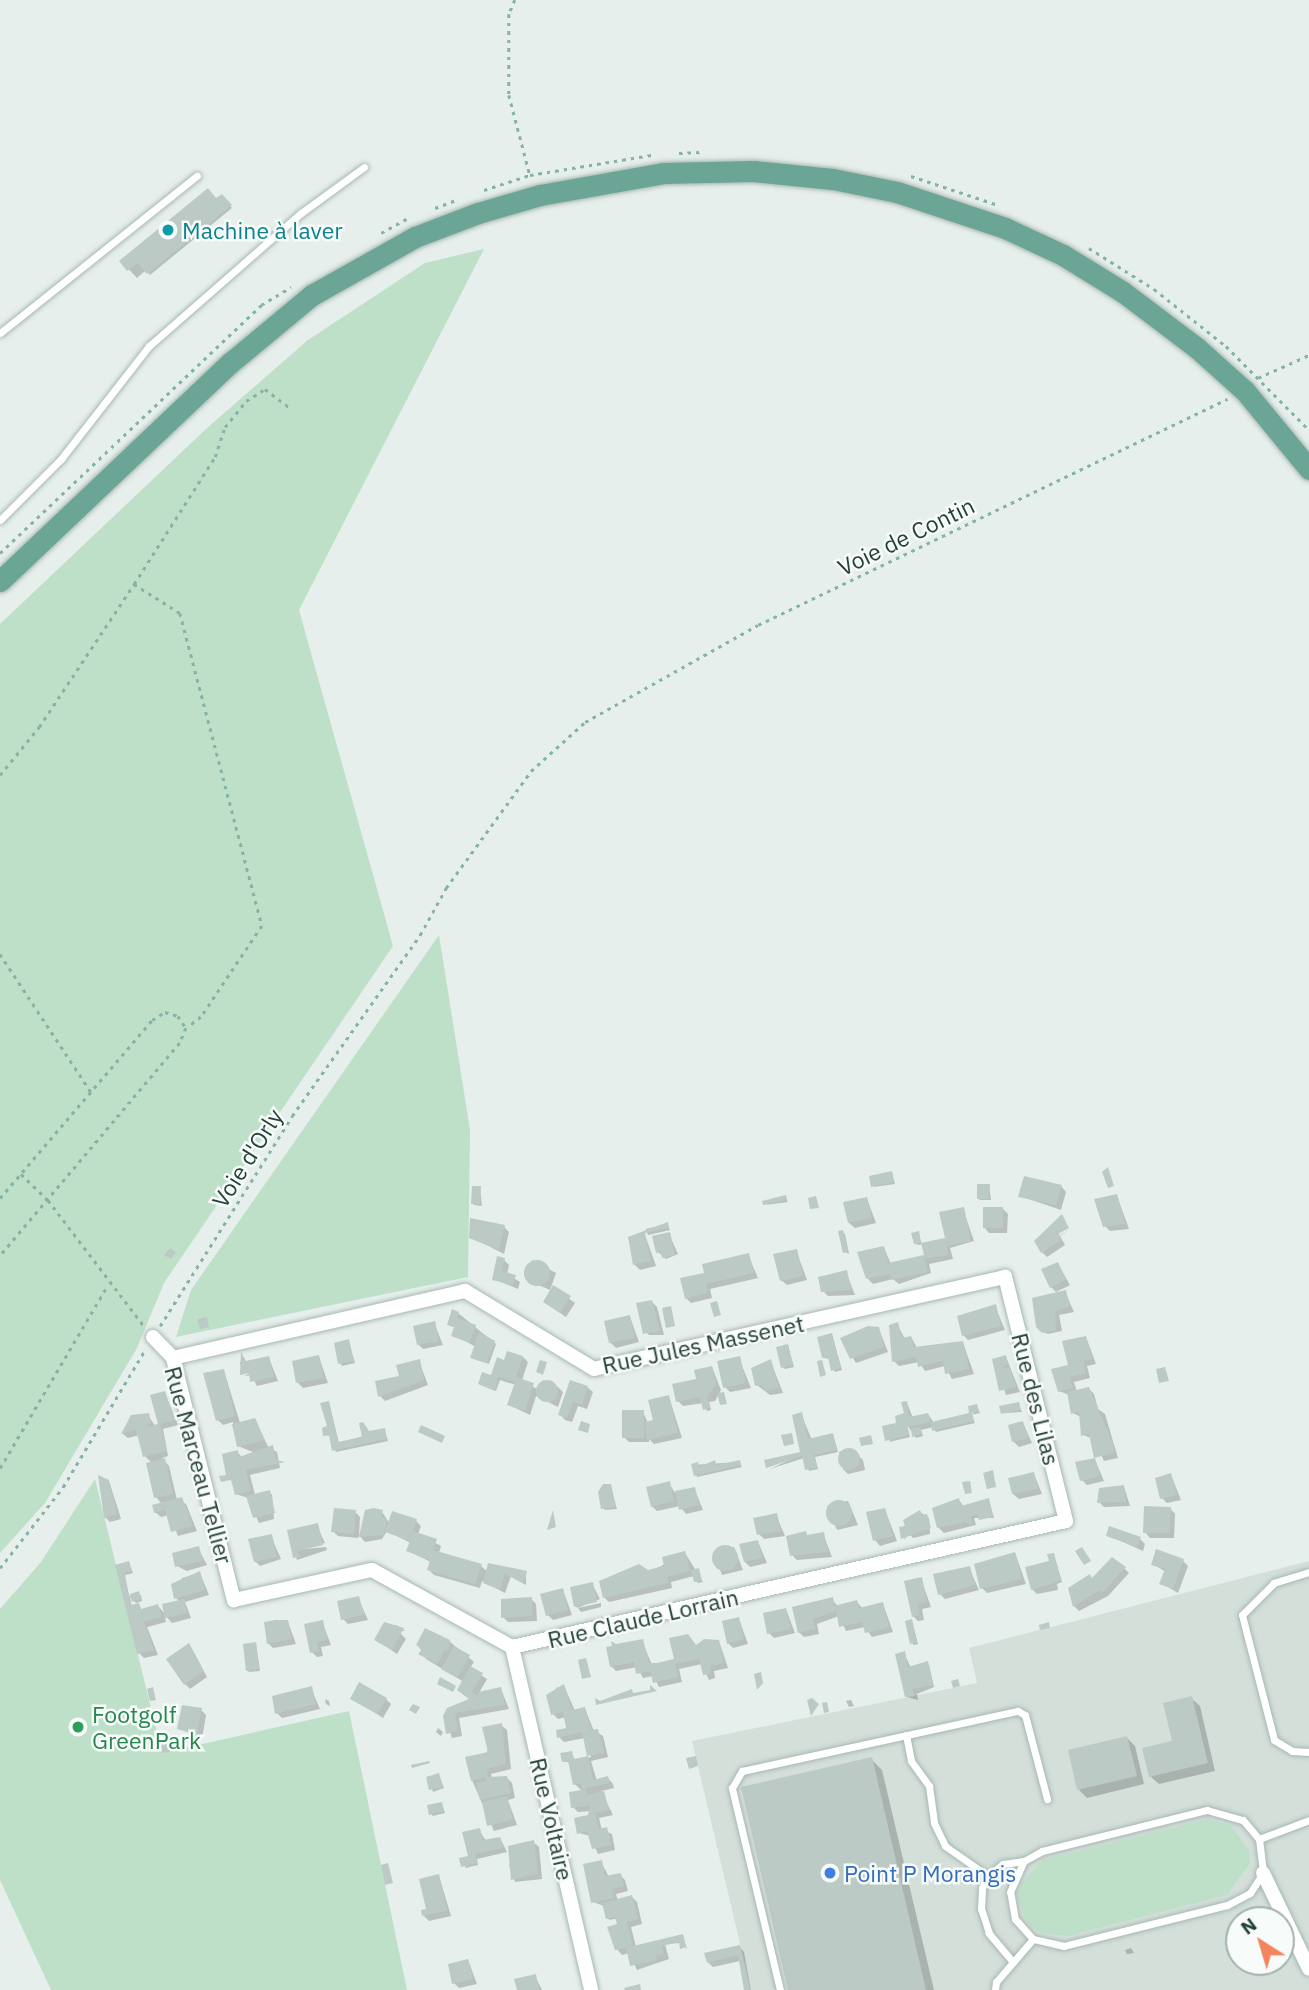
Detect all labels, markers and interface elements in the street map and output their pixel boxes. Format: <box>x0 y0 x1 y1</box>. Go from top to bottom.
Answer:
place label: Machine à laver <box>182 216 343 244</box>
marker: Machine à laver <box>160 222 176 238</box>
street label: Voie de Contin <box>833 491 979 581</box>
street label: Voie d'Orly <box>206 1104 288 1212</box>
street label: Rue Jules Massenet <box>600 1309 806 1379</box>
street label: Rue des Lilas <box>1006 1330 1066 1468</box>
street label: Rue Marceau Tellier <box>159 1363 239 1567</box>
street label: Rue Claude Lorrain <box>545 1583 741 1653</box>
place label: Footgolf GreenPark <box>92 1700 201 1754</box>
marker: Footgolf GreenPark <box>70 1719 86 1735</box>
street label: Rue Voltaire <box>524 1755 580 1883</box>
place label: Point P Morangis <box>844 1859 1016 1887</box>
marker: Point P Morangis <box>822 1865 838 1881</box>
north arrow <box>1225 1906 1295 1976</box>
text: N <box>1236 1912 1261 1940</box>

